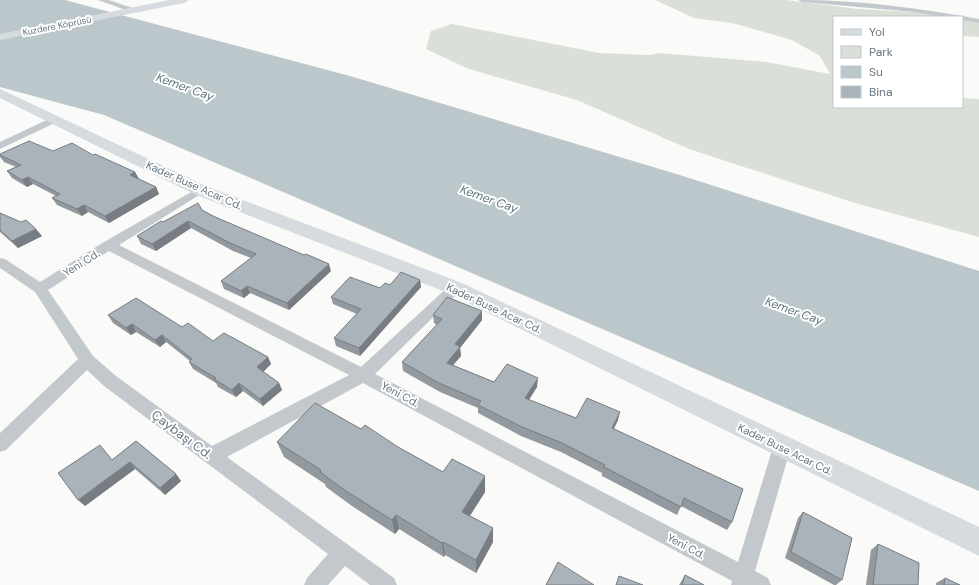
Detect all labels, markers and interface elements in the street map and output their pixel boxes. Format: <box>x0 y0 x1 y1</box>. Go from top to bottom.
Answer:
street label: Kuzdere Köprüsü <box>22 13 92 39</box>
legend <box>833 16 963 108</box>
text: Yol <box>869 24 885 40</box>
text: Park <box>869 44 893 60</box>
text: Su <box>869 64 883 80</box>
water label: Kemer Cay <box>154 69 216 105</box>
text: Bina <box>869 84 893 100</box>
street label: Kader Buse Acar Cd. <box>144 158 244 212</box>
water label: Kemer Cay <box>458 181 520 217</box>
street label: Yeni Cd. <box>60 246 102 280</box>
street label: Kader Buse Acar Cd. <box>444 280 544 336</box>
water label: Kemer Cay <box>763 293 825 329</box>
street label: Yeni Cd. <box>379 378 421 410</box>
street label: Çaybaşı Cd. <box>148 406 216 463</box>
street label: Kader Buse Acar Cd. <box>736 420 834 478</box>
street label: Yeni Cd. <box>665 530 707 562</box>

